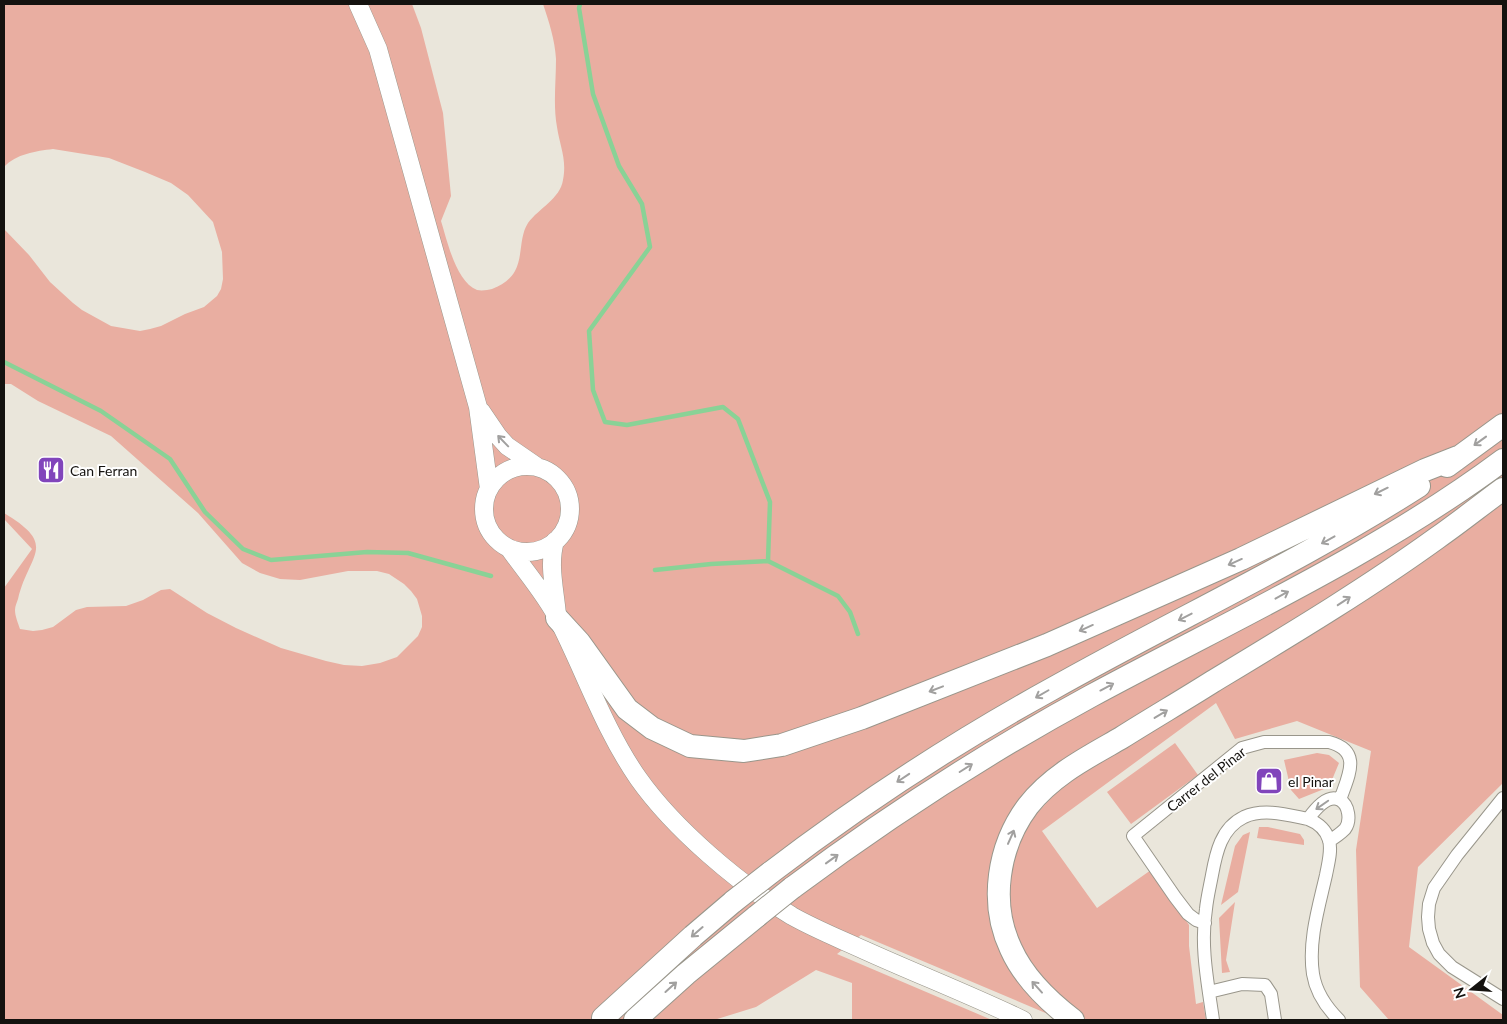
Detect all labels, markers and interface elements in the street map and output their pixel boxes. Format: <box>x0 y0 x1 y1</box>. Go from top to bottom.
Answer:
one-way arrow <box>497 435 509 447</box>
one-way arrow <box>1474 436 1488 446</box>
restaurant icon: Can Ferran <box>36 455 66 485</box>
place label: Can Ferran <box>70 462 137 479</box>
one-way arrow <box>1374 487 1389 496</box>
one-way arrow <box>1322 536 1336 546</box>
one-way arrow <box>1228 557 1243 567</box>
one-way arrow <box>1274 590 1289 600</box>
one-way arrow <box>1336 596 1350 606</box>
one-way arrow <box>1178 612 1193 622</box>
one-way arrow <box>1079 623 1094 633</box>
one-way arrow <box>1100 682 1115 692</box>
one-way arrow <box>929 685 944 694</box>
one-way arrow <box>1035 689 1050 699</box>
one-way arrow <box>1153 708 1167 718</box>
street label: Carrer del Pinar <box>1163 743 1249 815</box>
one-way arrow <box>959 762 973 772</box>
shop icon: el Pinar <box>1254 766 1284 796</box>
one-way arrow <box>896 773 910 783</box>
place label: el Pinar <box>1288 773 1334 790</box>
one-way arrow <box>1315 800 1329 810</box>
one-way arrow <box>1007 830 1017 845</box>
one-way arrow <box>824 853 838 864</box>
one-way arrow <box>690 927 703 938</box>
north arrow <box>1447 964 1497 1014</box>
one-way arrow <box>665 981 678 993</box>
one-way arrow <box>1032 981 1043 994</box>
text: N <box>1449 985 1469 1001</box>

